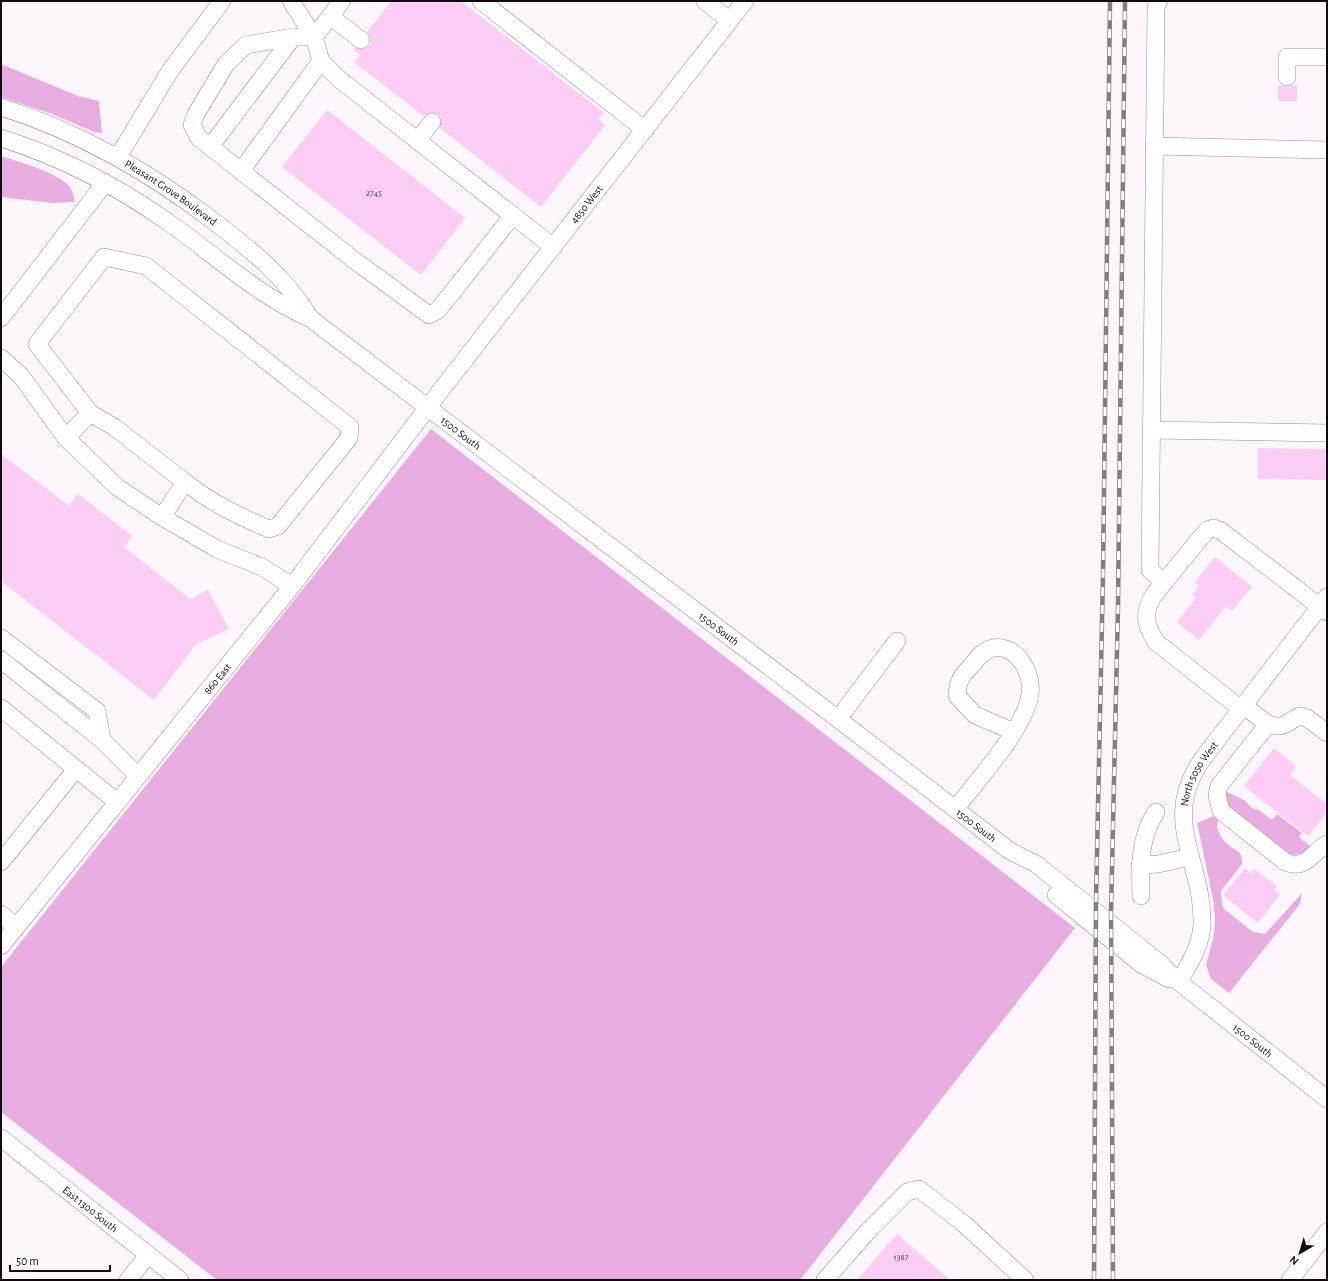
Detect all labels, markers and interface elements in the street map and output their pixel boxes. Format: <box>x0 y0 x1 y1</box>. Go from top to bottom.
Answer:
street label: Pleasant Grove Boulevard <box>123 157 219 227</box>
street label: 4850 West <box>568 183 605 225</box>
house number: 2745 <box>366 189 382 198</box>
street label: 1500 South <box>439 414 483 451</box>
street label: 1500 South <box>697 610 741 647</box>
street label: 860 East <box>202 661 233 696</box>
street label: North 5050 West <box>1178 739 1220 807</box>
street label: 1500 South <box>954 807 998 844</box>
street label: 1500 South <box>1231 1021 1275 1059</box>
street label: East 1300 South <box>61 1184 120 1234</box>
north arrow <box>1280 1233 1320 1273</box>
scale bar <box>10 1247 110 1273</box>
house number: 1387 <box>894 1253 909 1262</box>
text: N <box>1288 1254 1301 1267</box>
text: 50 m <box>16 1255 39 1267</box>

